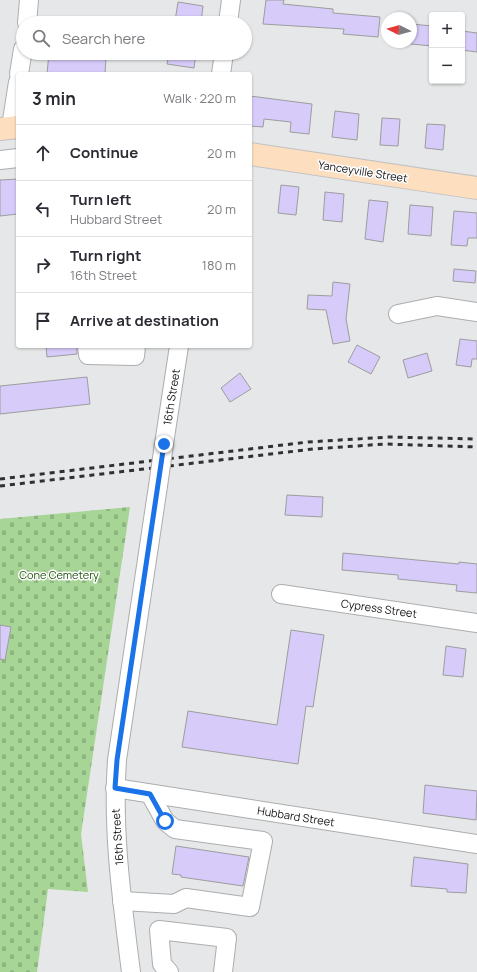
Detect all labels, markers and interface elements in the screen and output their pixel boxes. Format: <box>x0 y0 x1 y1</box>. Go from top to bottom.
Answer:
north arrow <box>381 12 417 48</box>
map controls <box>429 12 465 84</box>
button: + <box>429 12 465 48</box>
search box <box>16 16 252 60</box>
icon: search <box>30 27 52 49</box>
text: Search here <box>62 28 145 49</box>
button: − <box>429 48 465 84</box>
text: 3 min <box>32 87 76 110</box>
text: Walk · 220 m <box>163 89 236 107</box>
icon: ahead <box>32 142 54 164</box>
text: Continue <box>70 142 138 163</box>
text: 20 m <box>207 144 236 162</box>
street label: Yanceyville Street <box>317 157 409 185</box>
text: Turn left <box>70 189 132 210</box>
icon: left <box>32 198 54 220</box>
text: 20 m <box>207 200 236 218</box>
text: Hubbard Street <box>70 210 162 228</box>
text: Turn right <box>70 245 141 266</box>
icon: right <box>32 254 54 276</box>
text: 180 m <box>202 256 236 274</box>
text: 16th Street <box>70 266 137 284</box>
icon: arrive <box>32 310 54 332</box>
text: Arrive at destination <box>70 310 219 331</box>
street label: 16th Street <box>159 368 183 426</box>
route end <box>155 435 173 453</box>
park label: Cone Cemetery <box>19 567 99 582</box>
street label: Cypress Street <box>340 595 418 621</box>
street label: Hubbard Street <box>256 802 336 830</box>
street label: 16th Street <box>108 808 126 866</box>
route start <box>156 812 174 830</box>

